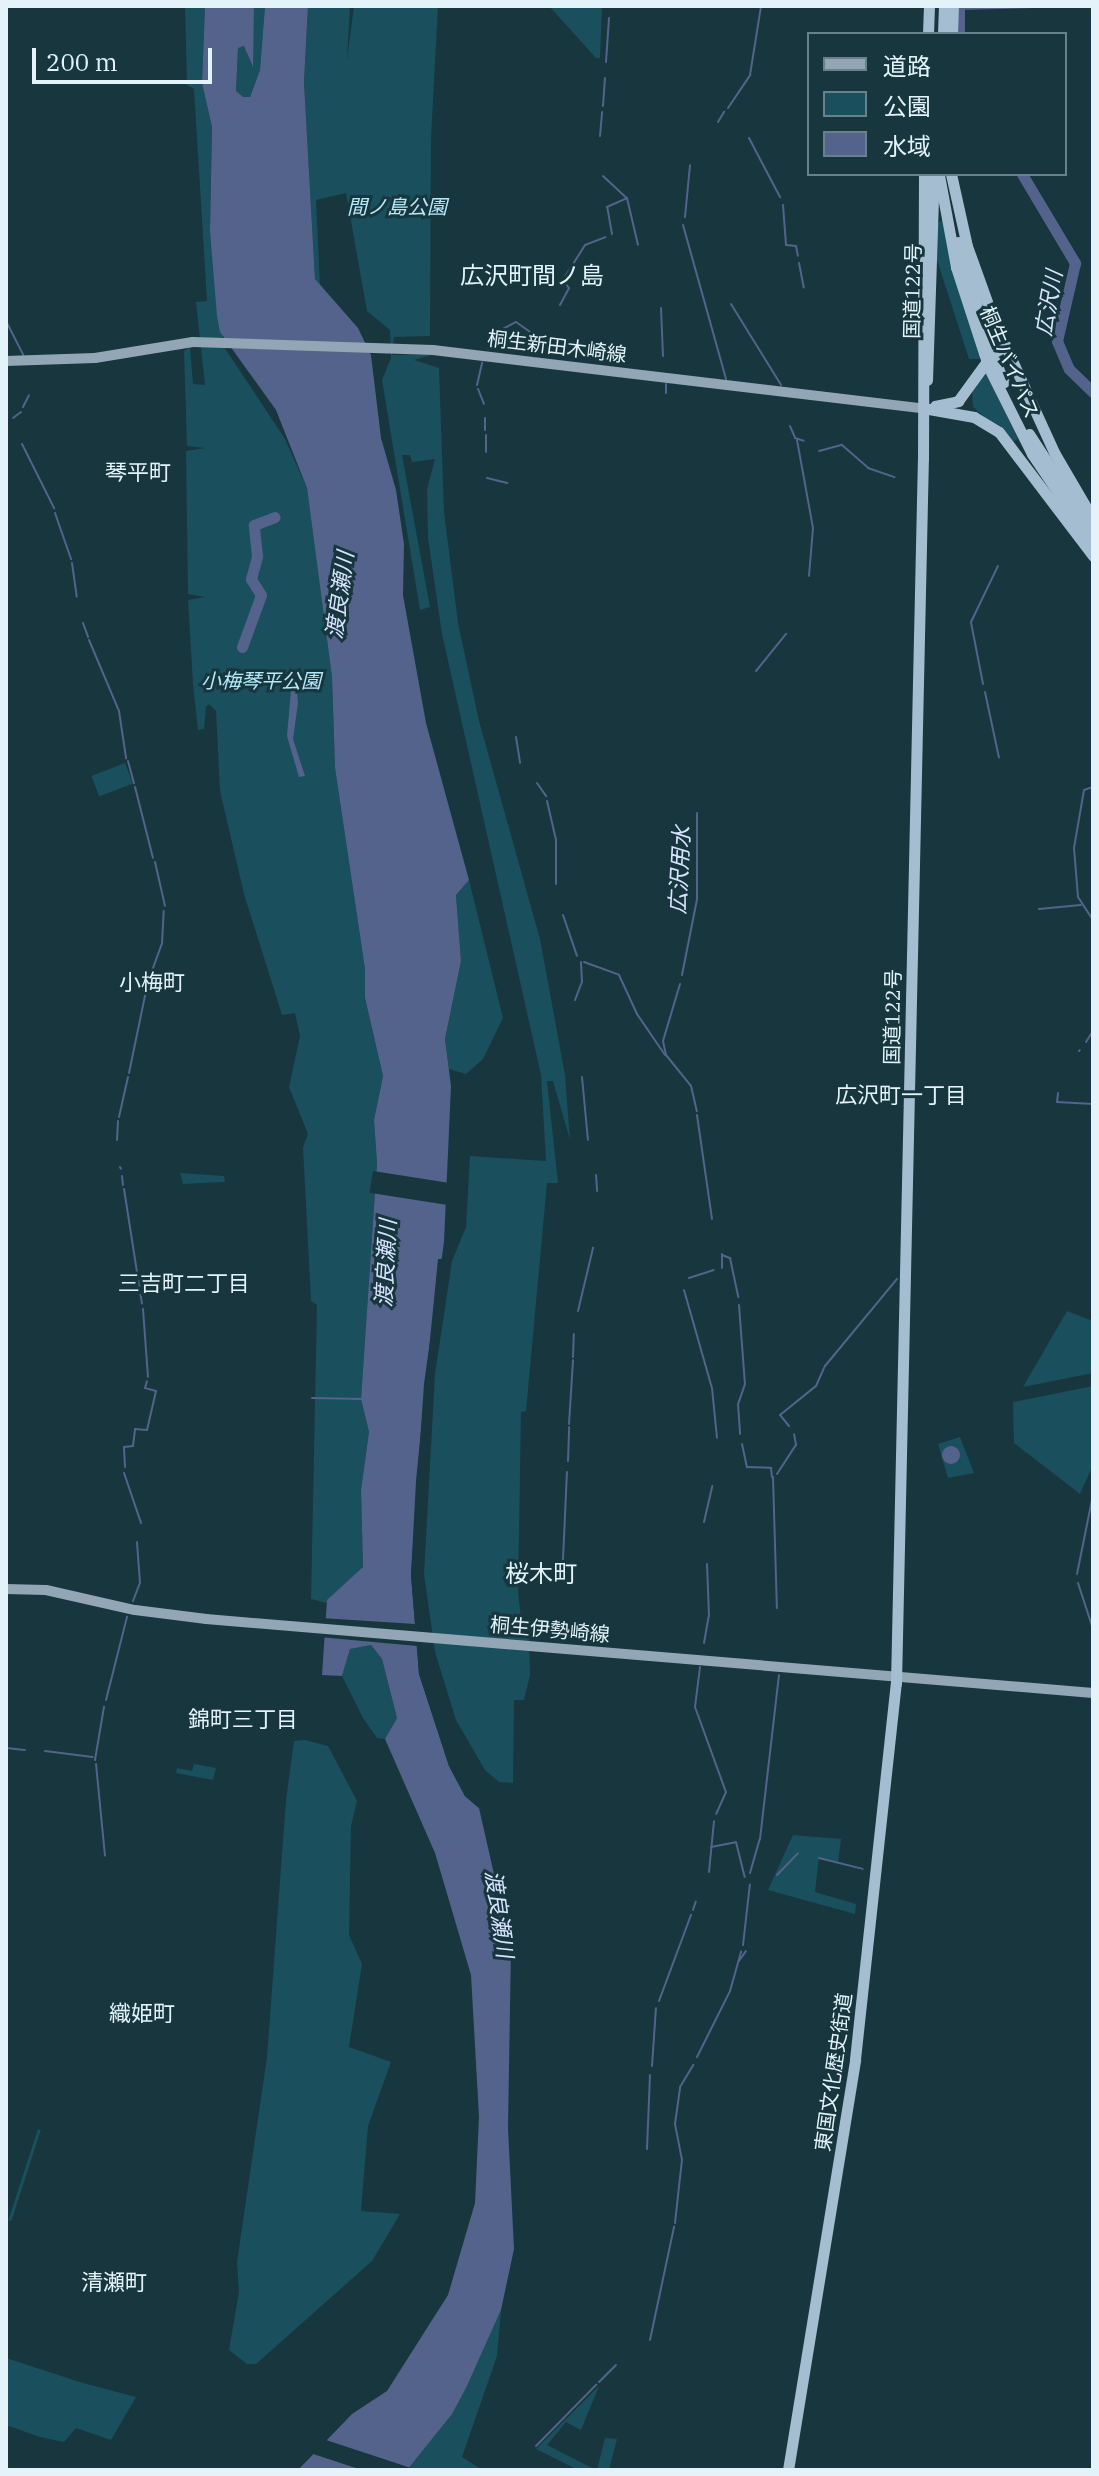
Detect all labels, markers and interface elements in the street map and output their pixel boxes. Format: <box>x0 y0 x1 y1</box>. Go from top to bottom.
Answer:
scale bar <box>36 32 216 82</box>
legend <box>807 32 1067 176</box>
text: 200 m <box>46 46 118 78</box>
text: 道路 <box>883 50 931 82</box>
text: 公園 <box>883 90 931 122</box>
text: 水域 <box>883 130 931 162</box>
park label: 間ノ島公園 <box>347 194 447 218</box>
street label: 国道122号 <box>899 243 925 339</box>
district label: 広沢町間ノ島 <box>460 262 604 290</box>
water label: 広沢川 <box>1029 268 1067 338</box>
street label: 桐生バイパス <box>976 302 1044 422</box>
street label: 桐生新田木崎線 <box>486 326 628 366</box>
district label: 琴平町 <box>105 459 171 485</box>
water label: 渡良瀬川 <box>320 550 358 640</box>
park label: 小梅琴平公園 <box>201 668 321 692</box>
water label: 広沢用水 <box>664 825 694 915</box>
district label: 小梅町 <box>119 969 185 995</box>
street label: 国道122号 <box>879 969 905 1065</box>
district label: 広沢町一丁目 <box>835 1082 967 1108</box>
water label: 渡良瀬川 <box>370 1218 400 1308</box>
district label: 三吉町二丁目 <box>118 1270 250 1296</box>
district label: 桜木町 <box>505 1560 577 1588</box>
street label: 桐生伊勢崎線 <box>489 1612 611 1646</box>
district label: 錦町三丁目 <box>188 1706 298 1732</box>
water label: 渡良瀬川 <box>481 1869 519 1959</box>
street label: 東国文化歴史街道 <box>810 1991 856 2153</box>
district label: 織姫町 <box>109 2000 175 2026</box>
district label: 清瀬町 <box>81 2269 147 2295</box>

